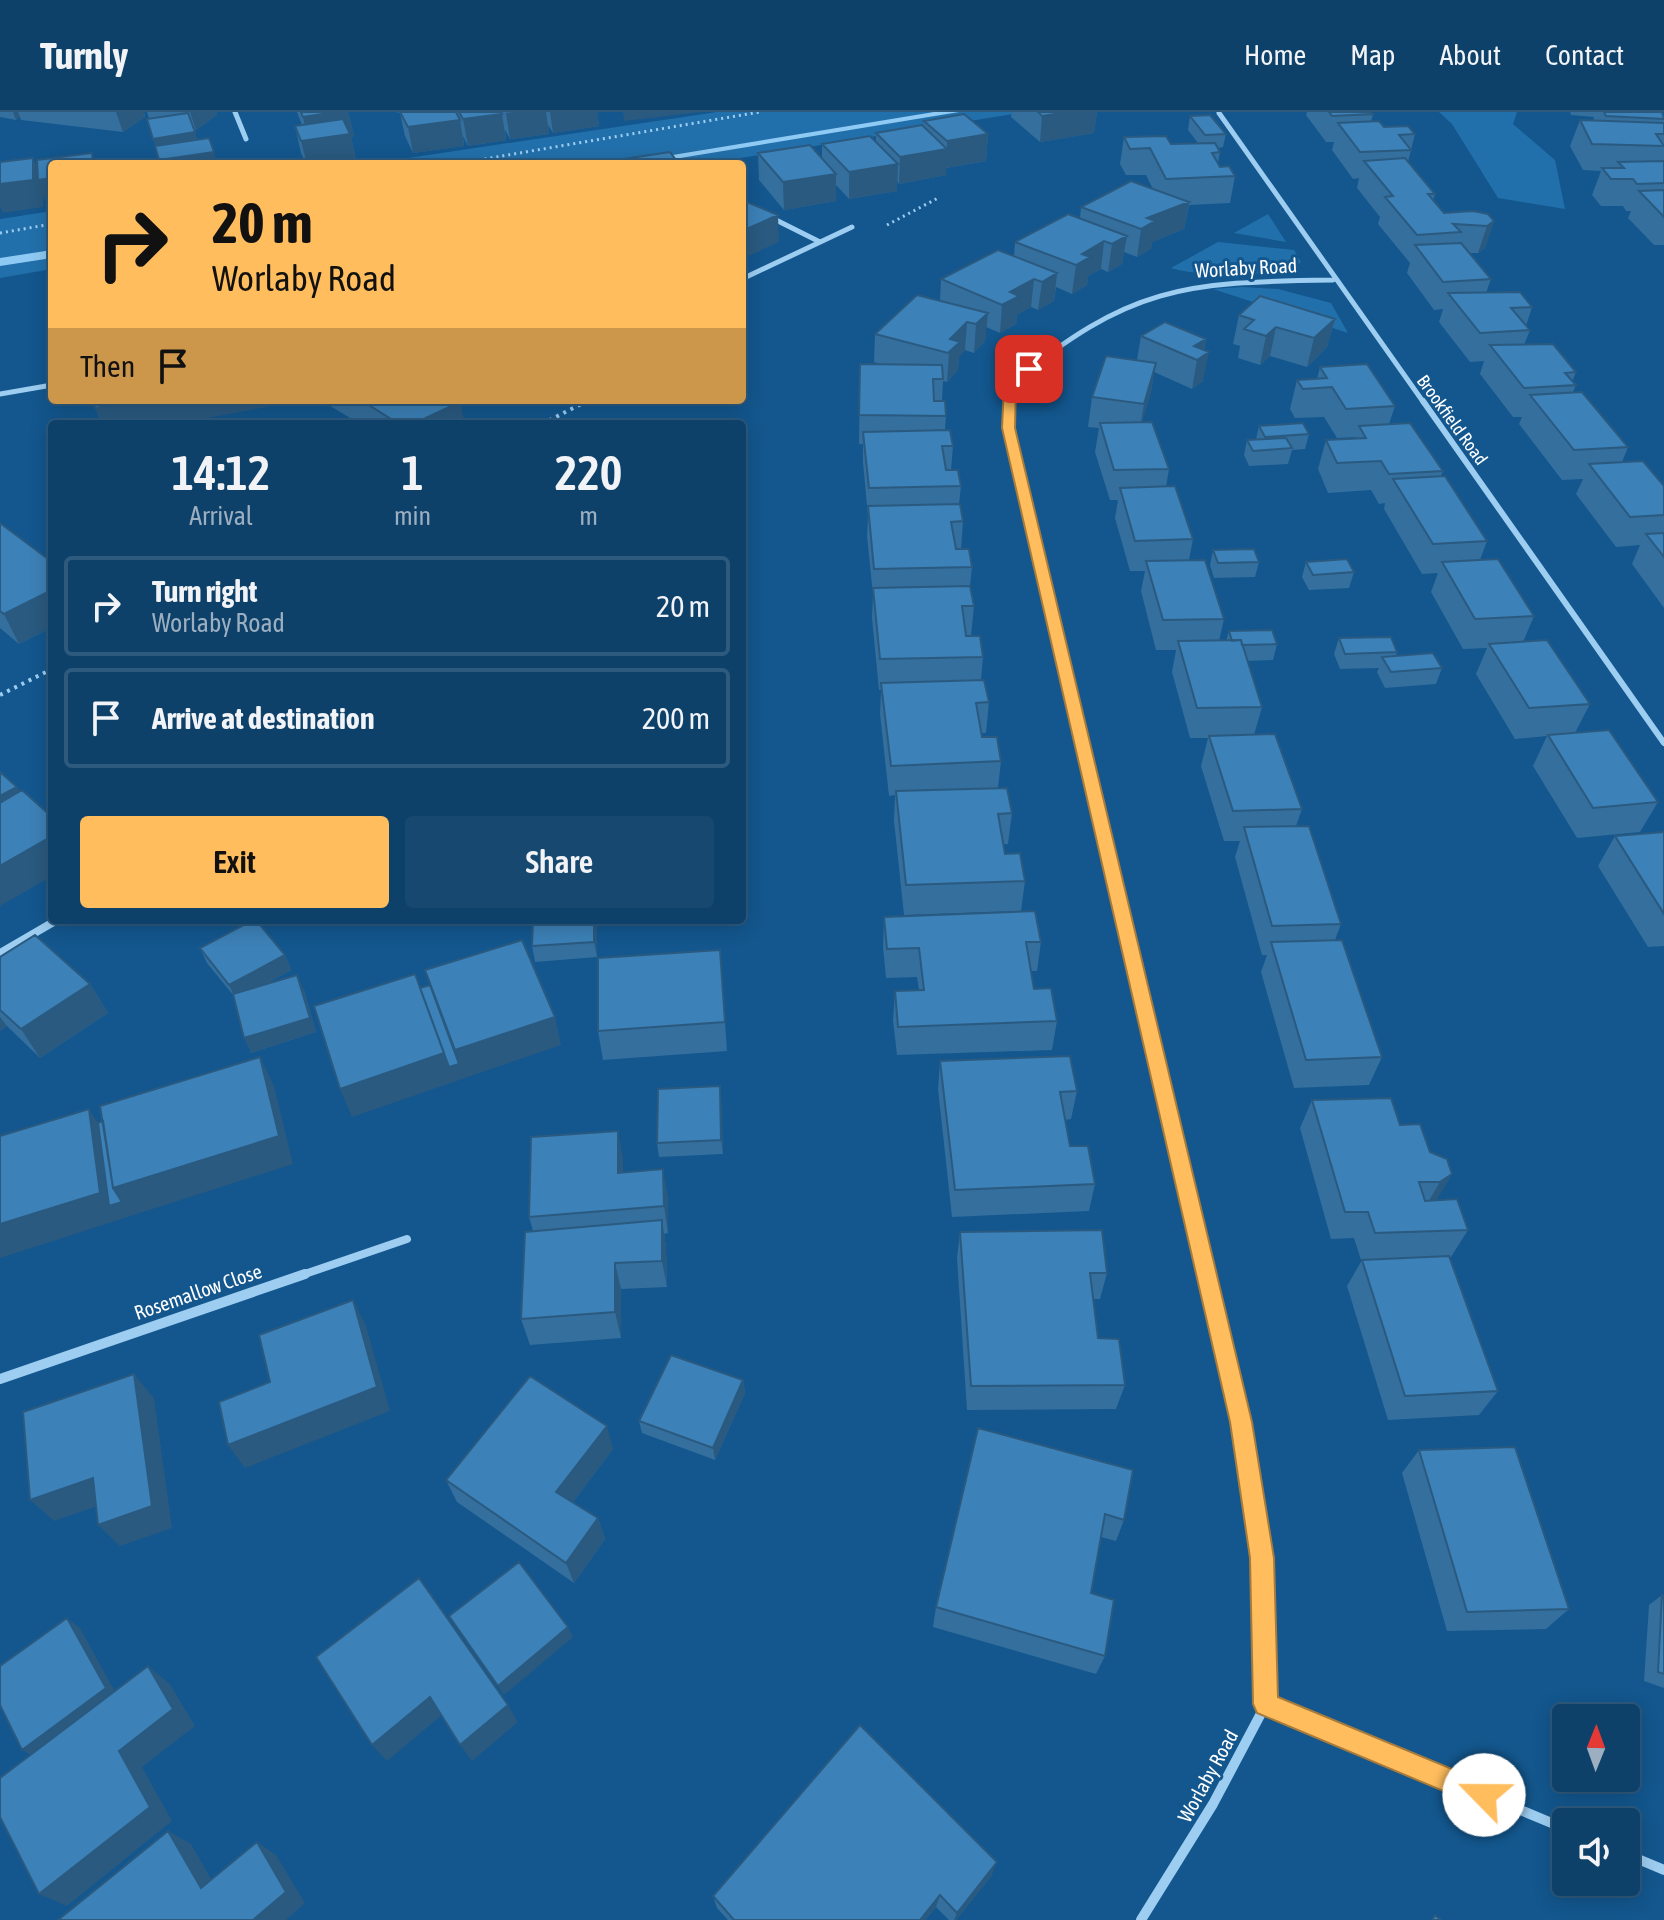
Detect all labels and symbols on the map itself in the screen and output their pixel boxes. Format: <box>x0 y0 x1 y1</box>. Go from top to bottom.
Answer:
street label: Worlaby Road <box>1194 253 1298 282</box>
pin <box>995 335 1063 403</box>
street label: Brookfield Road <box>1413 371 1492 469</box>
street label: Rosemallow Close <box>131 1259 265 1324</box>
north arrow <box>1552 1704 1640 1792</box>
street label: Worlaby Road <box>1173 1725 1242 1826</box>
position arrow <box>1442 1753 1526 1837</box>

